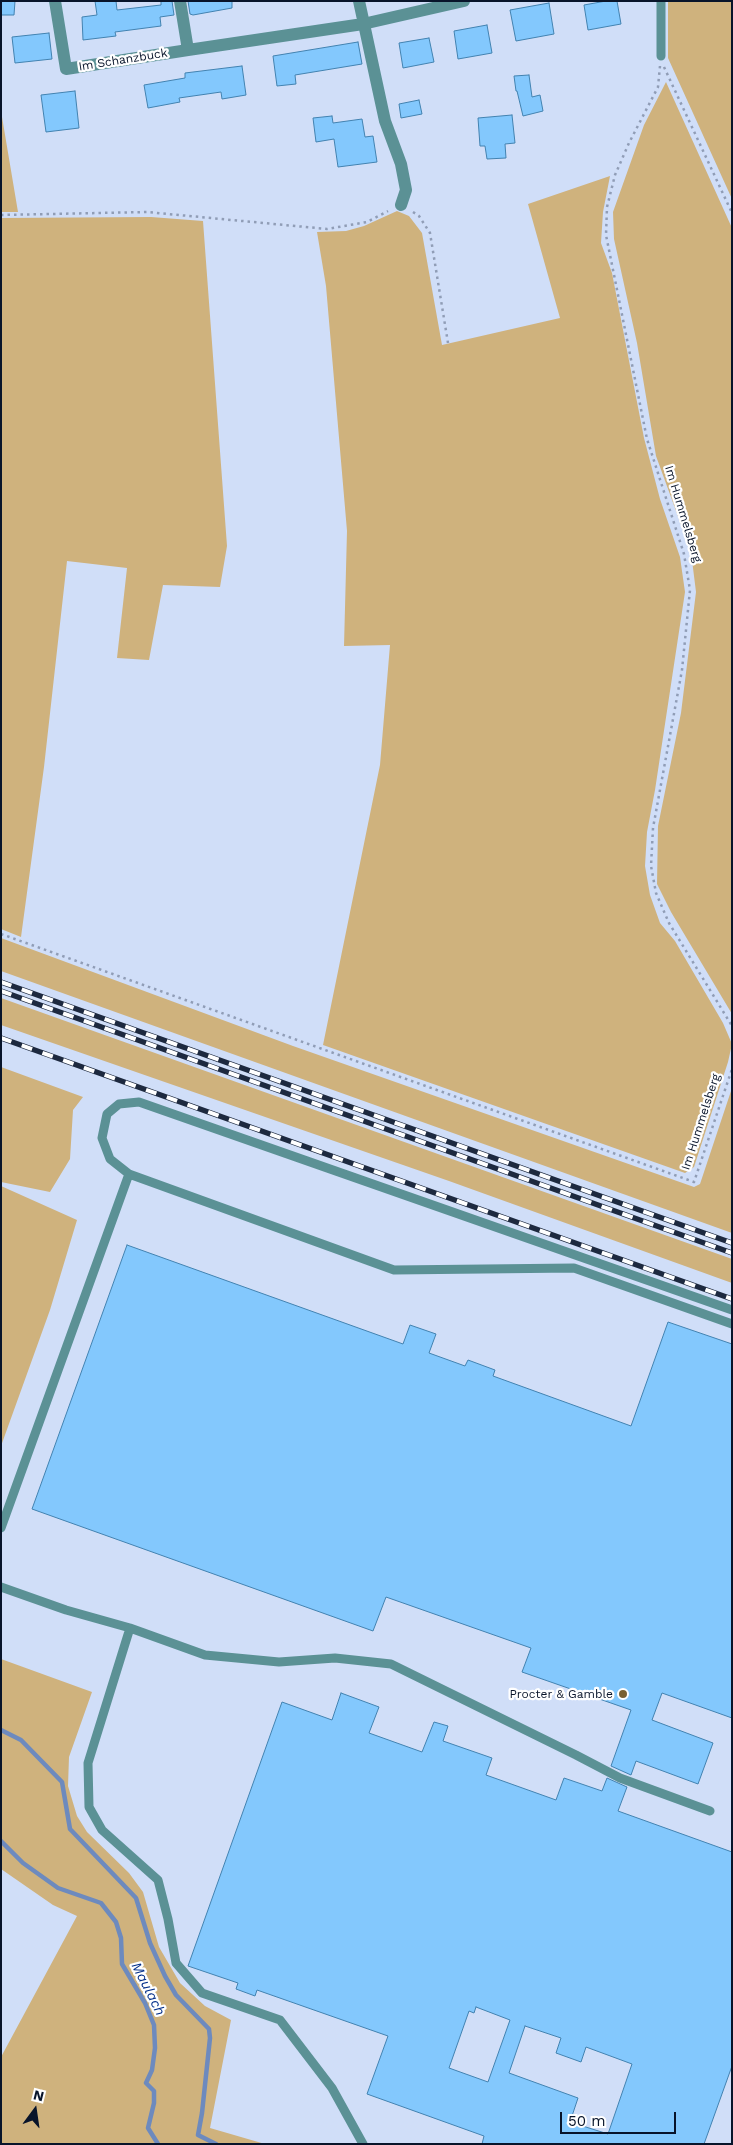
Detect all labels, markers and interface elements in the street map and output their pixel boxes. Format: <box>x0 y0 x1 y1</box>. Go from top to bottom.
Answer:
street label: Im Schanzbuck <box>77 46 169 74</box>
street label: Im Hummelsberg <box>661 464 705 564</box>
street label: Im Hummelsberg <box>679 1072 723 1172</box>
place label: Procter & Gamble <box>510 1687 613 1701</box>
marker: Procter & Gamble <box>617 1688 629 1700</box>
water label: Maulach <box>128 1960 168 2018</box>
north arrow <box>10 2085 60 2135</box>
text: N <box>32 2086 46 2104</box>
scale bar <box>563 2102 679 2134</box>
text: 50 m <box>568 2112 605 2130</box>

